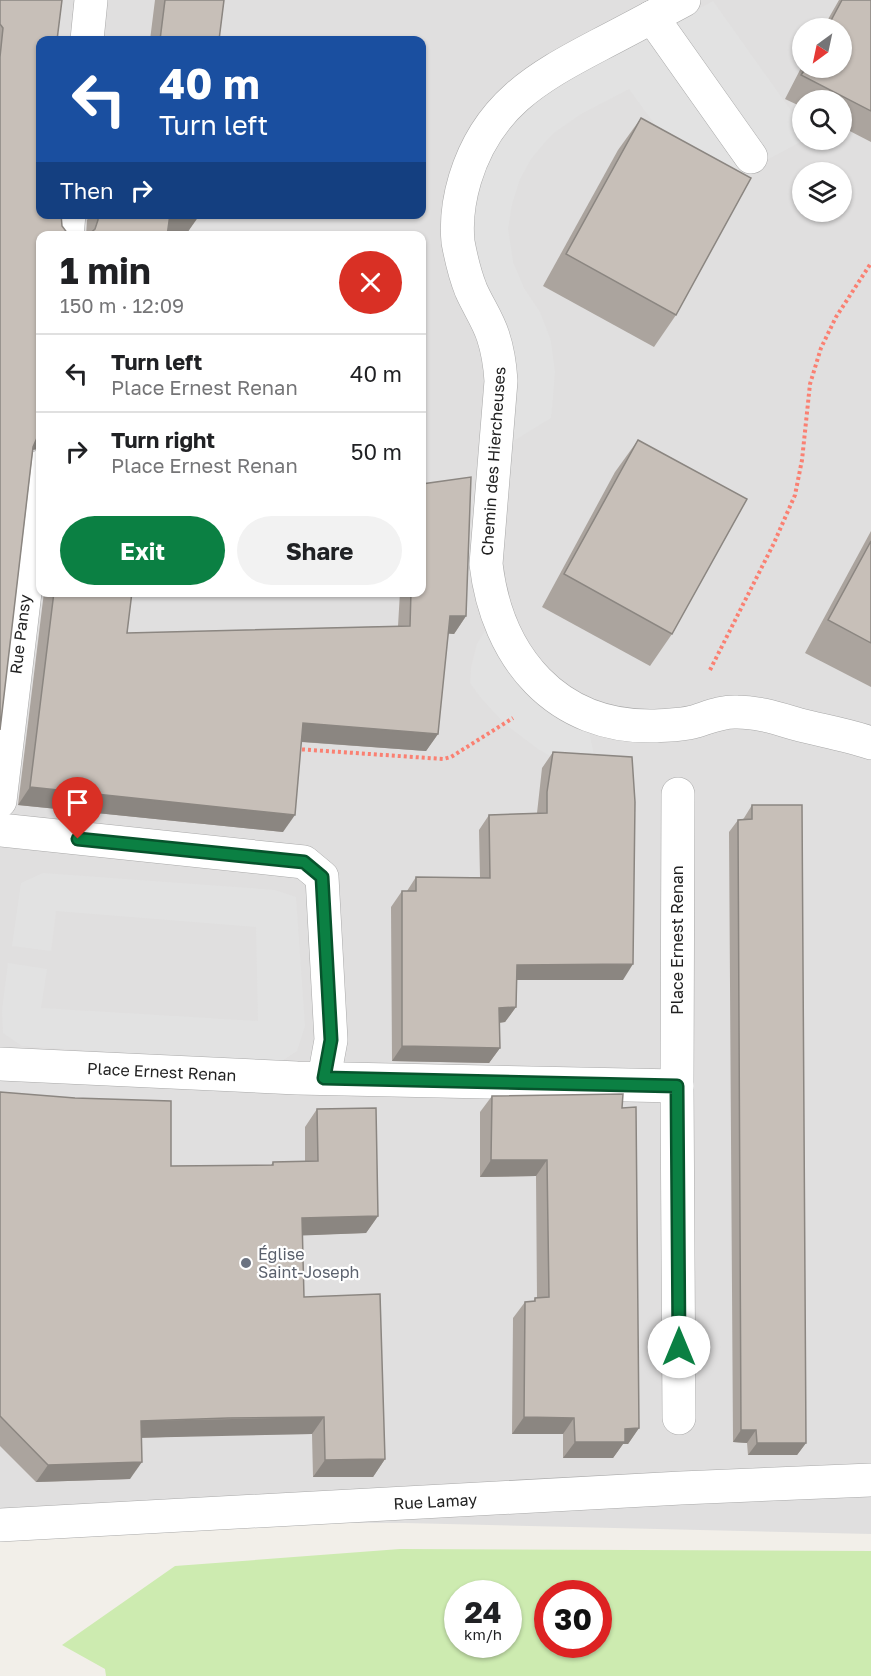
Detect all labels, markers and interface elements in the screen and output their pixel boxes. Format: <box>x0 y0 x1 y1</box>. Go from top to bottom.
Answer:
north arrow <box>792 18 852 78</box>
map controls <box>792 18 852 222</box>
text: 40 m <box>159 58 260 108</box>
icon: left <box>60 60 138 138</box>
button: search <box>792 90 852 150</box>
text: Turn left <box>159 109 268 141</box>
button: layers <box>792 162 852 222</box>
icon: right <box>125 174 158 207</box>
text: Then <box>60 177 113 204</box>
text: 1 min <box>60 249 151 292</box>
button: close <box>339 251 402 314</box>
text: 150 m · 12:09 <box>60 293 184 317</box>
text: Turn left <box>111 348 202 375</box>
icon: left <box>60 357 93 390</box>
text: 40 m <box>350 360 402 387</box>
street label: Chemin des Hiercheuses <box>476 366 510 556</box>
text: Place Ernest Renan <box>111 375 298 399</box>
text: Turn right <box>111 426 215 453</box>
icon: right <box>60 435 93 468</box>
text: 50 m <box>351 438 402 465</box>
text: Place Ernest Renan <box>111 453 298 477</box>
button: Exit <box>60 516 225 585</box>
button: Share <box>237 516 402 585</box>
street label: Rue Pansy <box>5 593 35 675</box>
pin <box>52 777 103 839</box>
icon: arrive <box>61 786 94 819</box>
street label: Place Ernest Renan <box>667 865 687 1015</box>
street label: Place Ernest Renan <box>87 1058 237 1085</box>
place label: Église Saint-Joseph <box>258 1244 359 1282</box>
marker: Église Saint-Joseph <box>239 1256 253 1270</box>
position arrow <box>647 1315 711 1379</box>
street label: Rue Lamay <box>393 1489 478 1514</box>
speed limit sign: 30 <box>534 1580 612 1658</box>
text: 24 <box>464 1594 502 1630</box>
text: km/h <box>464 1625 502 1643</box>

